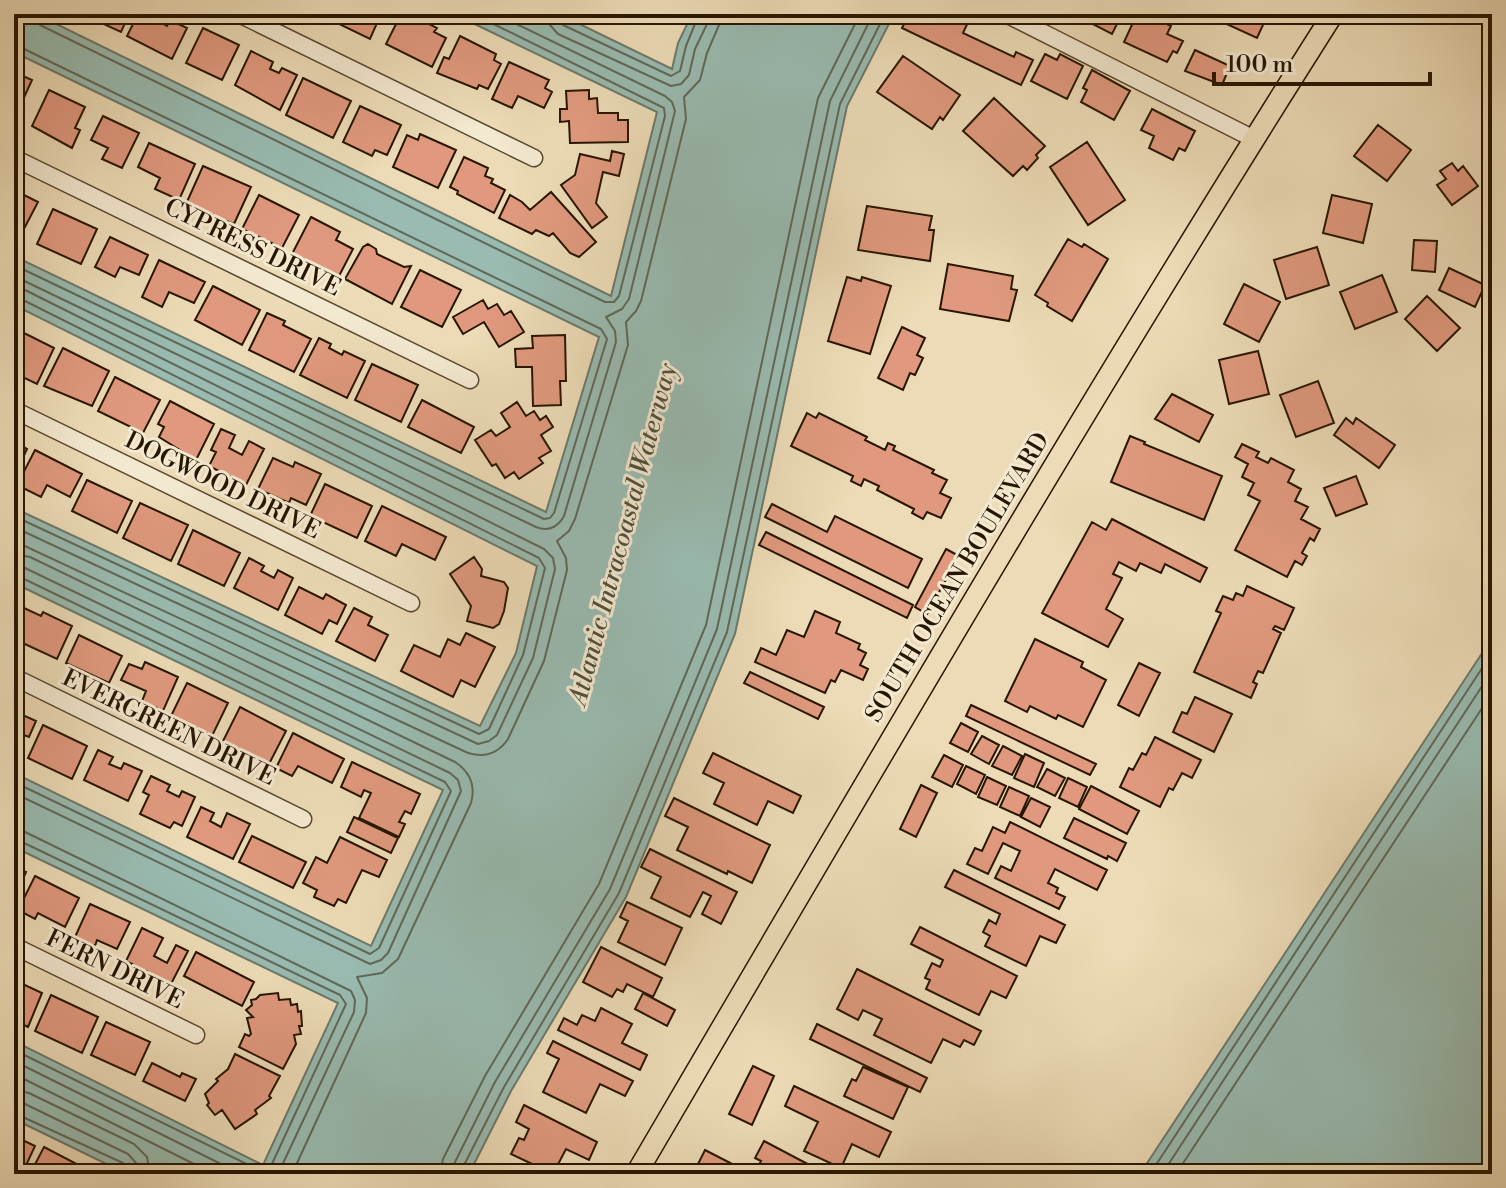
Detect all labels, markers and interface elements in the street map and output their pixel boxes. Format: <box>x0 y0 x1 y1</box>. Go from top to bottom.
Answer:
scale bar <box>1214 36 1430 86</box>
text: 100 m <box>1226 50 1293 80</box>
street label: CYPRESS DRIVE <box>160 192 346 304</box>
water label: Atlantic Intracoastal Waterway <box>561 360 684 712</box>
street label: DOGWOOD DRIVE <box>120 426 325 546</box>
street label: SOUTH OCEAN BOULEVARD <box>859 427 1056 728</box>
street label: EVERGREEN DRIVE <box>57 663 280 793</box>
street label: FERN DRIVE <box>41 924 188 1016</box>

